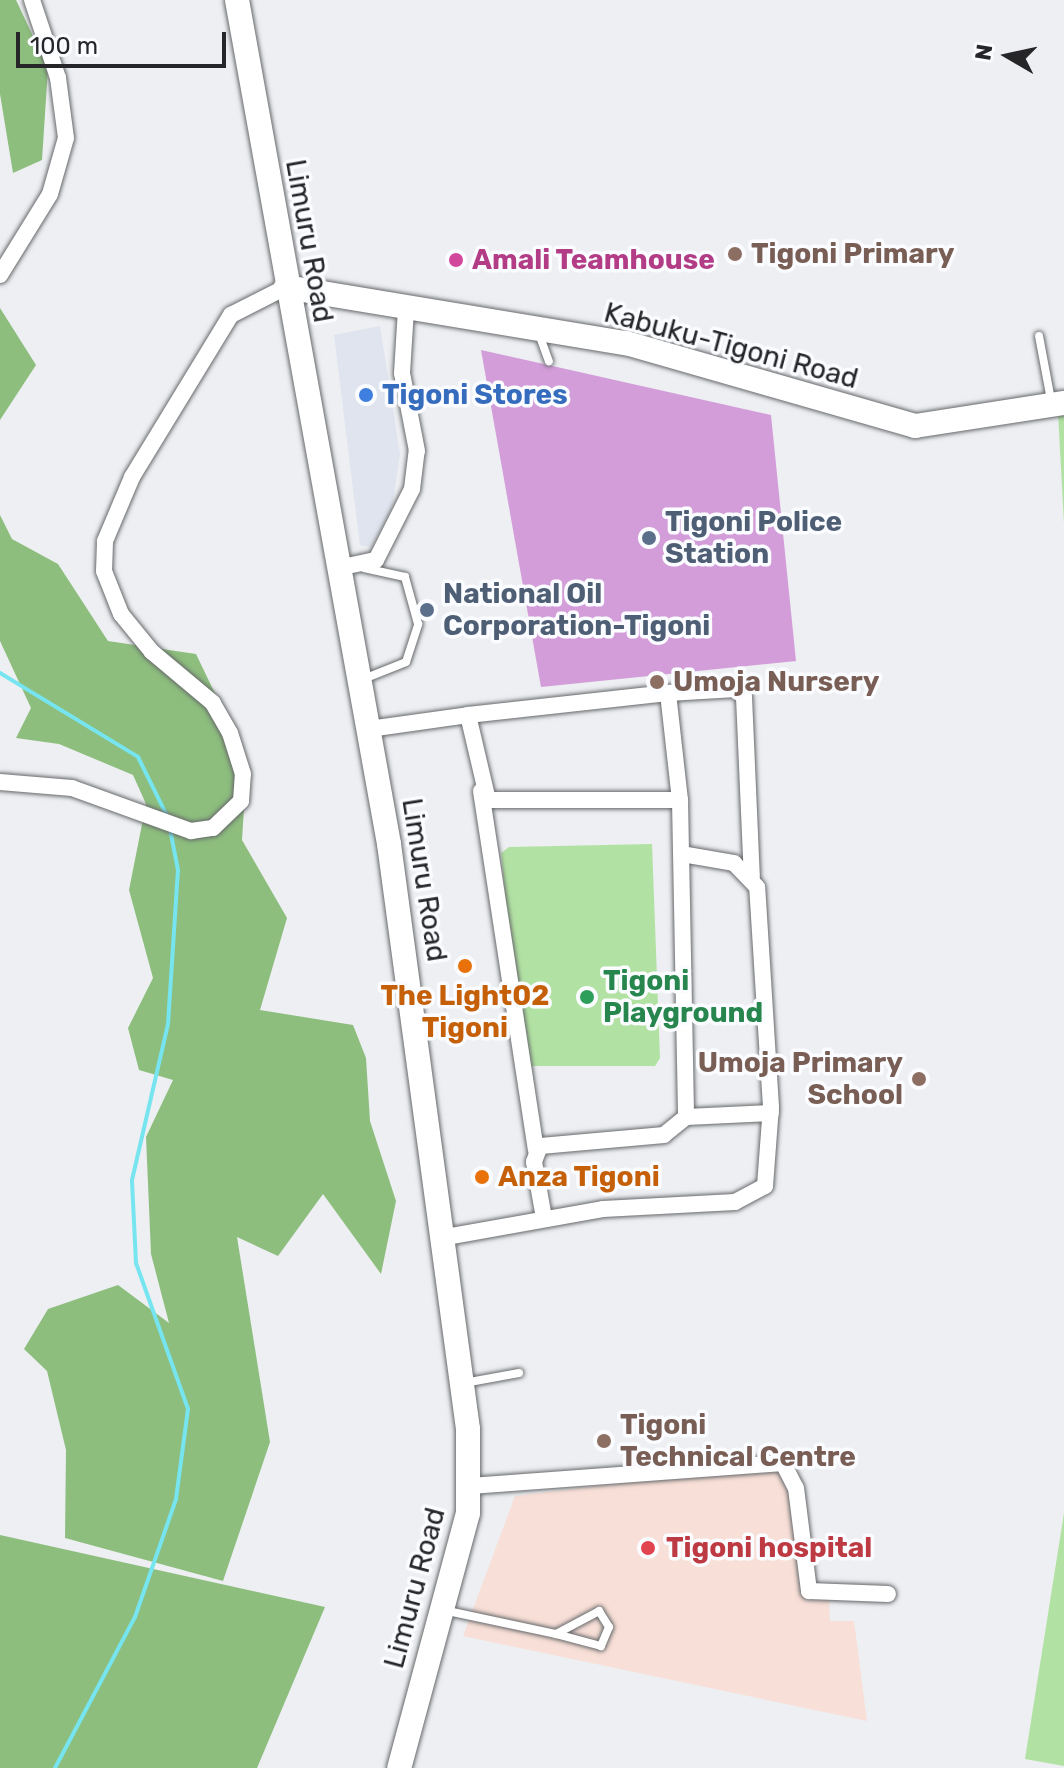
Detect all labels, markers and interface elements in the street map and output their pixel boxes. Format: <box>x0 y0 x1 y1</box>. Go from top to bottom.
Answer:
scale bar <box>20 16 230 66</box>
north arrow <box>968 16 1048 96</box>
text: 100 m <box>30 32 98 60</box>
text: N <box>969 42 998 62</box>
street label: Limuru Road <box>278 157 340 325</box>
place label: Tigoni Primary <box>751 237 954 271</box>
place label: Amali Teamhouse <box>472 243 716 277</box>
marker: Tigoni Primary <box>726 245 744 263</box>
marker: Amali Teamhouse <box>447 251 465 269</box>
street label: Kabuku-Tigoni Road <box>600 296 862 396</box>
place label: Tigoni Stores <box>382 378 568 412</box>
marker: Tigoni Stores <box>357 386 375 404</box>
place label: Tigoni Police Station <box>665 505 842 571</box>
marker: Tigoni Police Station <box>640 529 658 547</box>
place label: National Oil Corporation-Tigoni <box>443 577 710 643</box>
marker: National Oil Corporation-Tigoni <box>418 601 436 619</box>
place label: Umoja Nursery <box>673 665 879 699</box>
marker: Umoja Nursery <box>648 673 666 691</box>
street label: Limuru Road <box>395 796 453 964</box>
marker: The Light02 Tigoni <box>456 957 474 975</box>
place label: Tigoni Playground <box>603 964 763 1030</box>
place label: The Light02 Tigoni <box>381 979 549 1045</box>
marker: Tigoni Playground <box>578 988 596 1006</box>
place label: Umoja Primary School <box>698 1046 903 1112</box>
marker: Umoja Primary School <box>910 1070 928 1088</box>
place label: Anza Tigoni <box>498 1160 660 1194</box>
marker: Anza Tigoni <box>473 1168 491 1186</box>
place label: Tigoni Technical Centre <box>620 1408 856 1474</box>
marker: Tigoni Technical Centre <box>595 1432 613 1450</box>
street label: Limuru Road <box>377 1504 453 1672</box>
place label: Tigoni hospital <box>666 1531 872 1565</box>
marker: Tigoni hospital <box>637 1537 659 1559</box>

